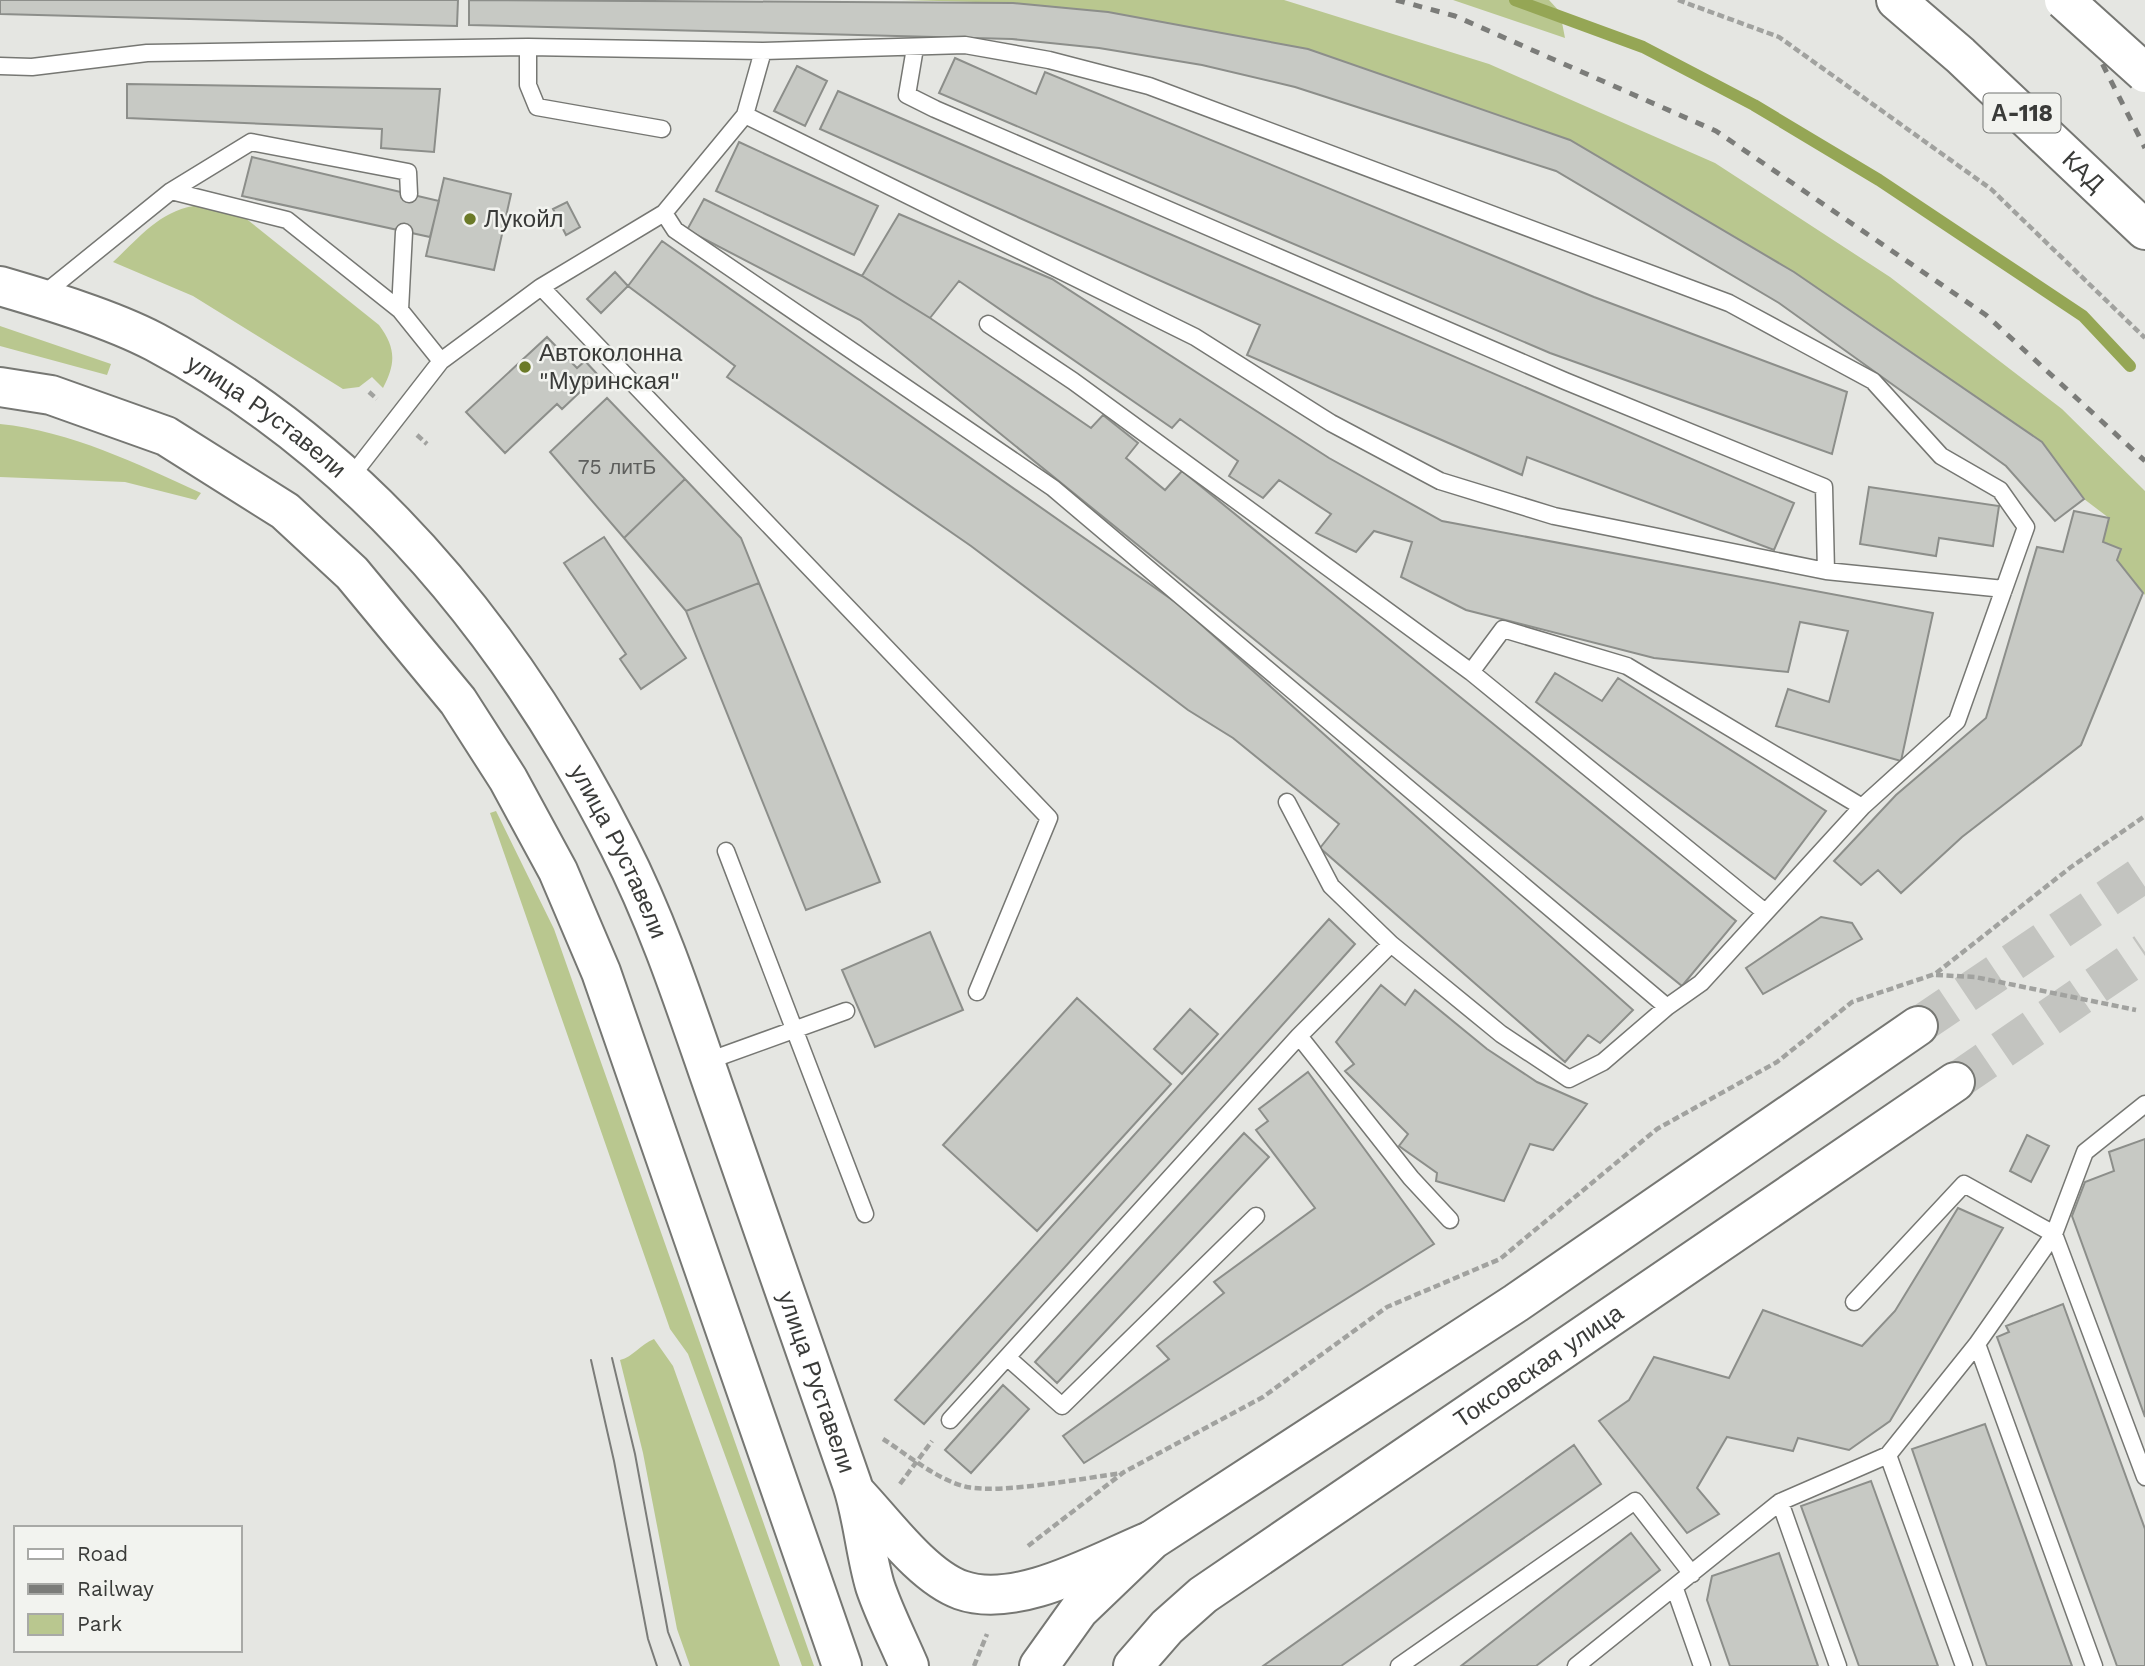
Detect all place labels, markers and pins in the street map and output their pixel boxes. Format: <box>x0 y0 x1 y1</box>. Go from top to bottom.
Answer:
place label: Лукойл <box>484 205 564 233</box>
marker: Лукойл <box>462 211 478 227</box>
place label: Автоколонна "Муринская" <box>539 339 683 395</box>
marker: Автоколонна "Муринская" <box>517 359 533 375</box>

